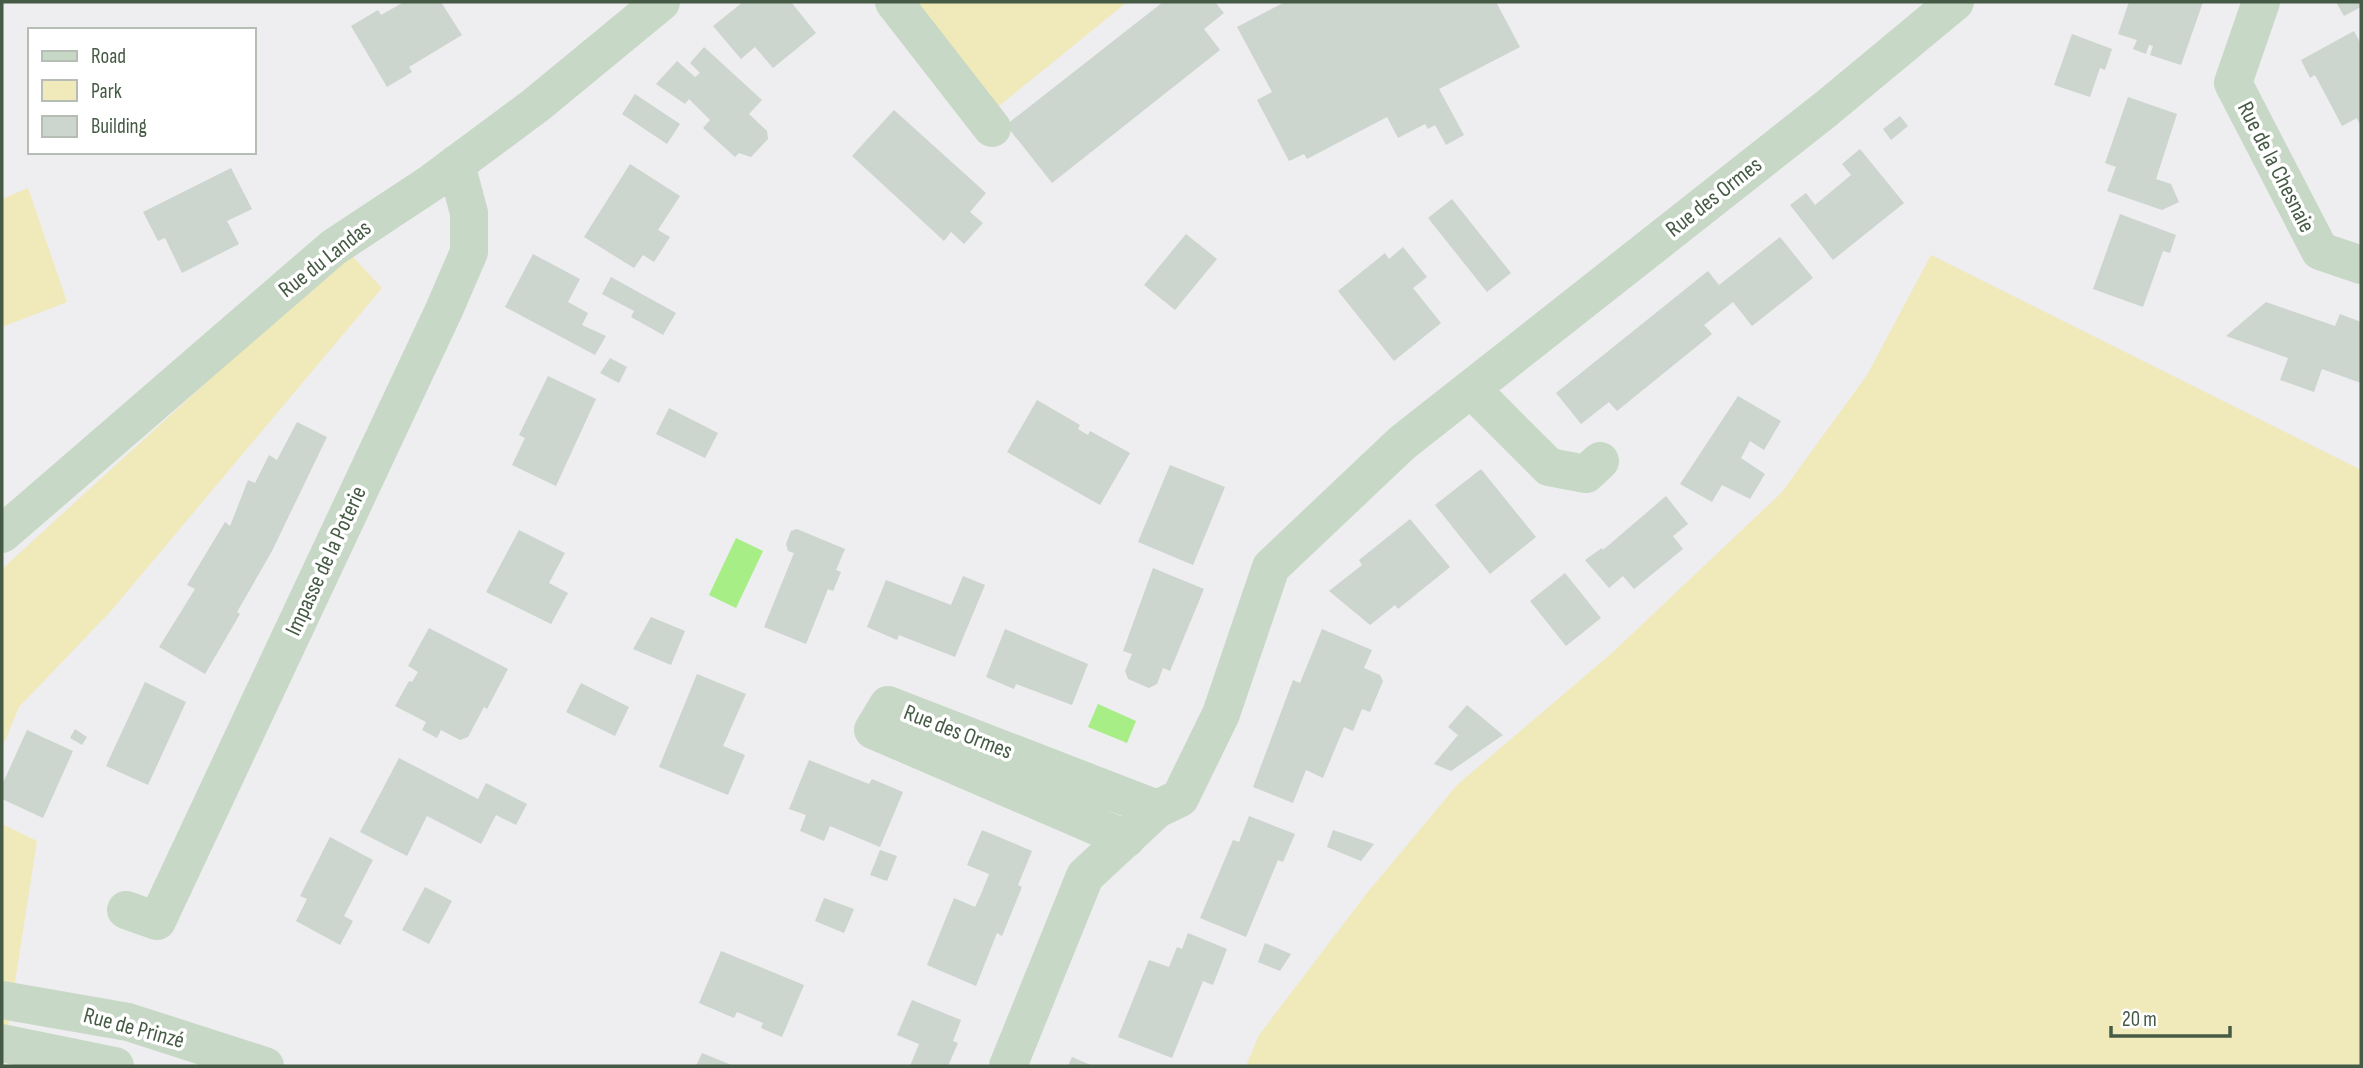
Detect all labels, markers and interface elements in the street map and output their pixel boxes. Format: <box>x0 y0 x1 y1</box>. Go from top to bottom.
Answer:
legend <box>28 28 256 154</box>
text: Road <box>91 44 126 69</box>
text: Park <box>91 79 122 104</box>
street label: Rue de la Chesnaie <box>2231 97 2321 237</box>
text: Building <box>91 114 147 139</box>
street label: Rue des Ormes <box>1660 151 1768 243</box>
street label: Rue du Landas <box>273 214 377 304</box>
street label: Impasse de la Poterie <box>279 482 373 640</box>
street label: Rue des Ormes <box>900 698 1016 766</box>
scale bar <box>2111 995 2230 1038</box>
street label: Rue de Prinzé <box>81 1001 187 1055</box>
text: 20 m <box>2122 1007 2157 1032</box>

